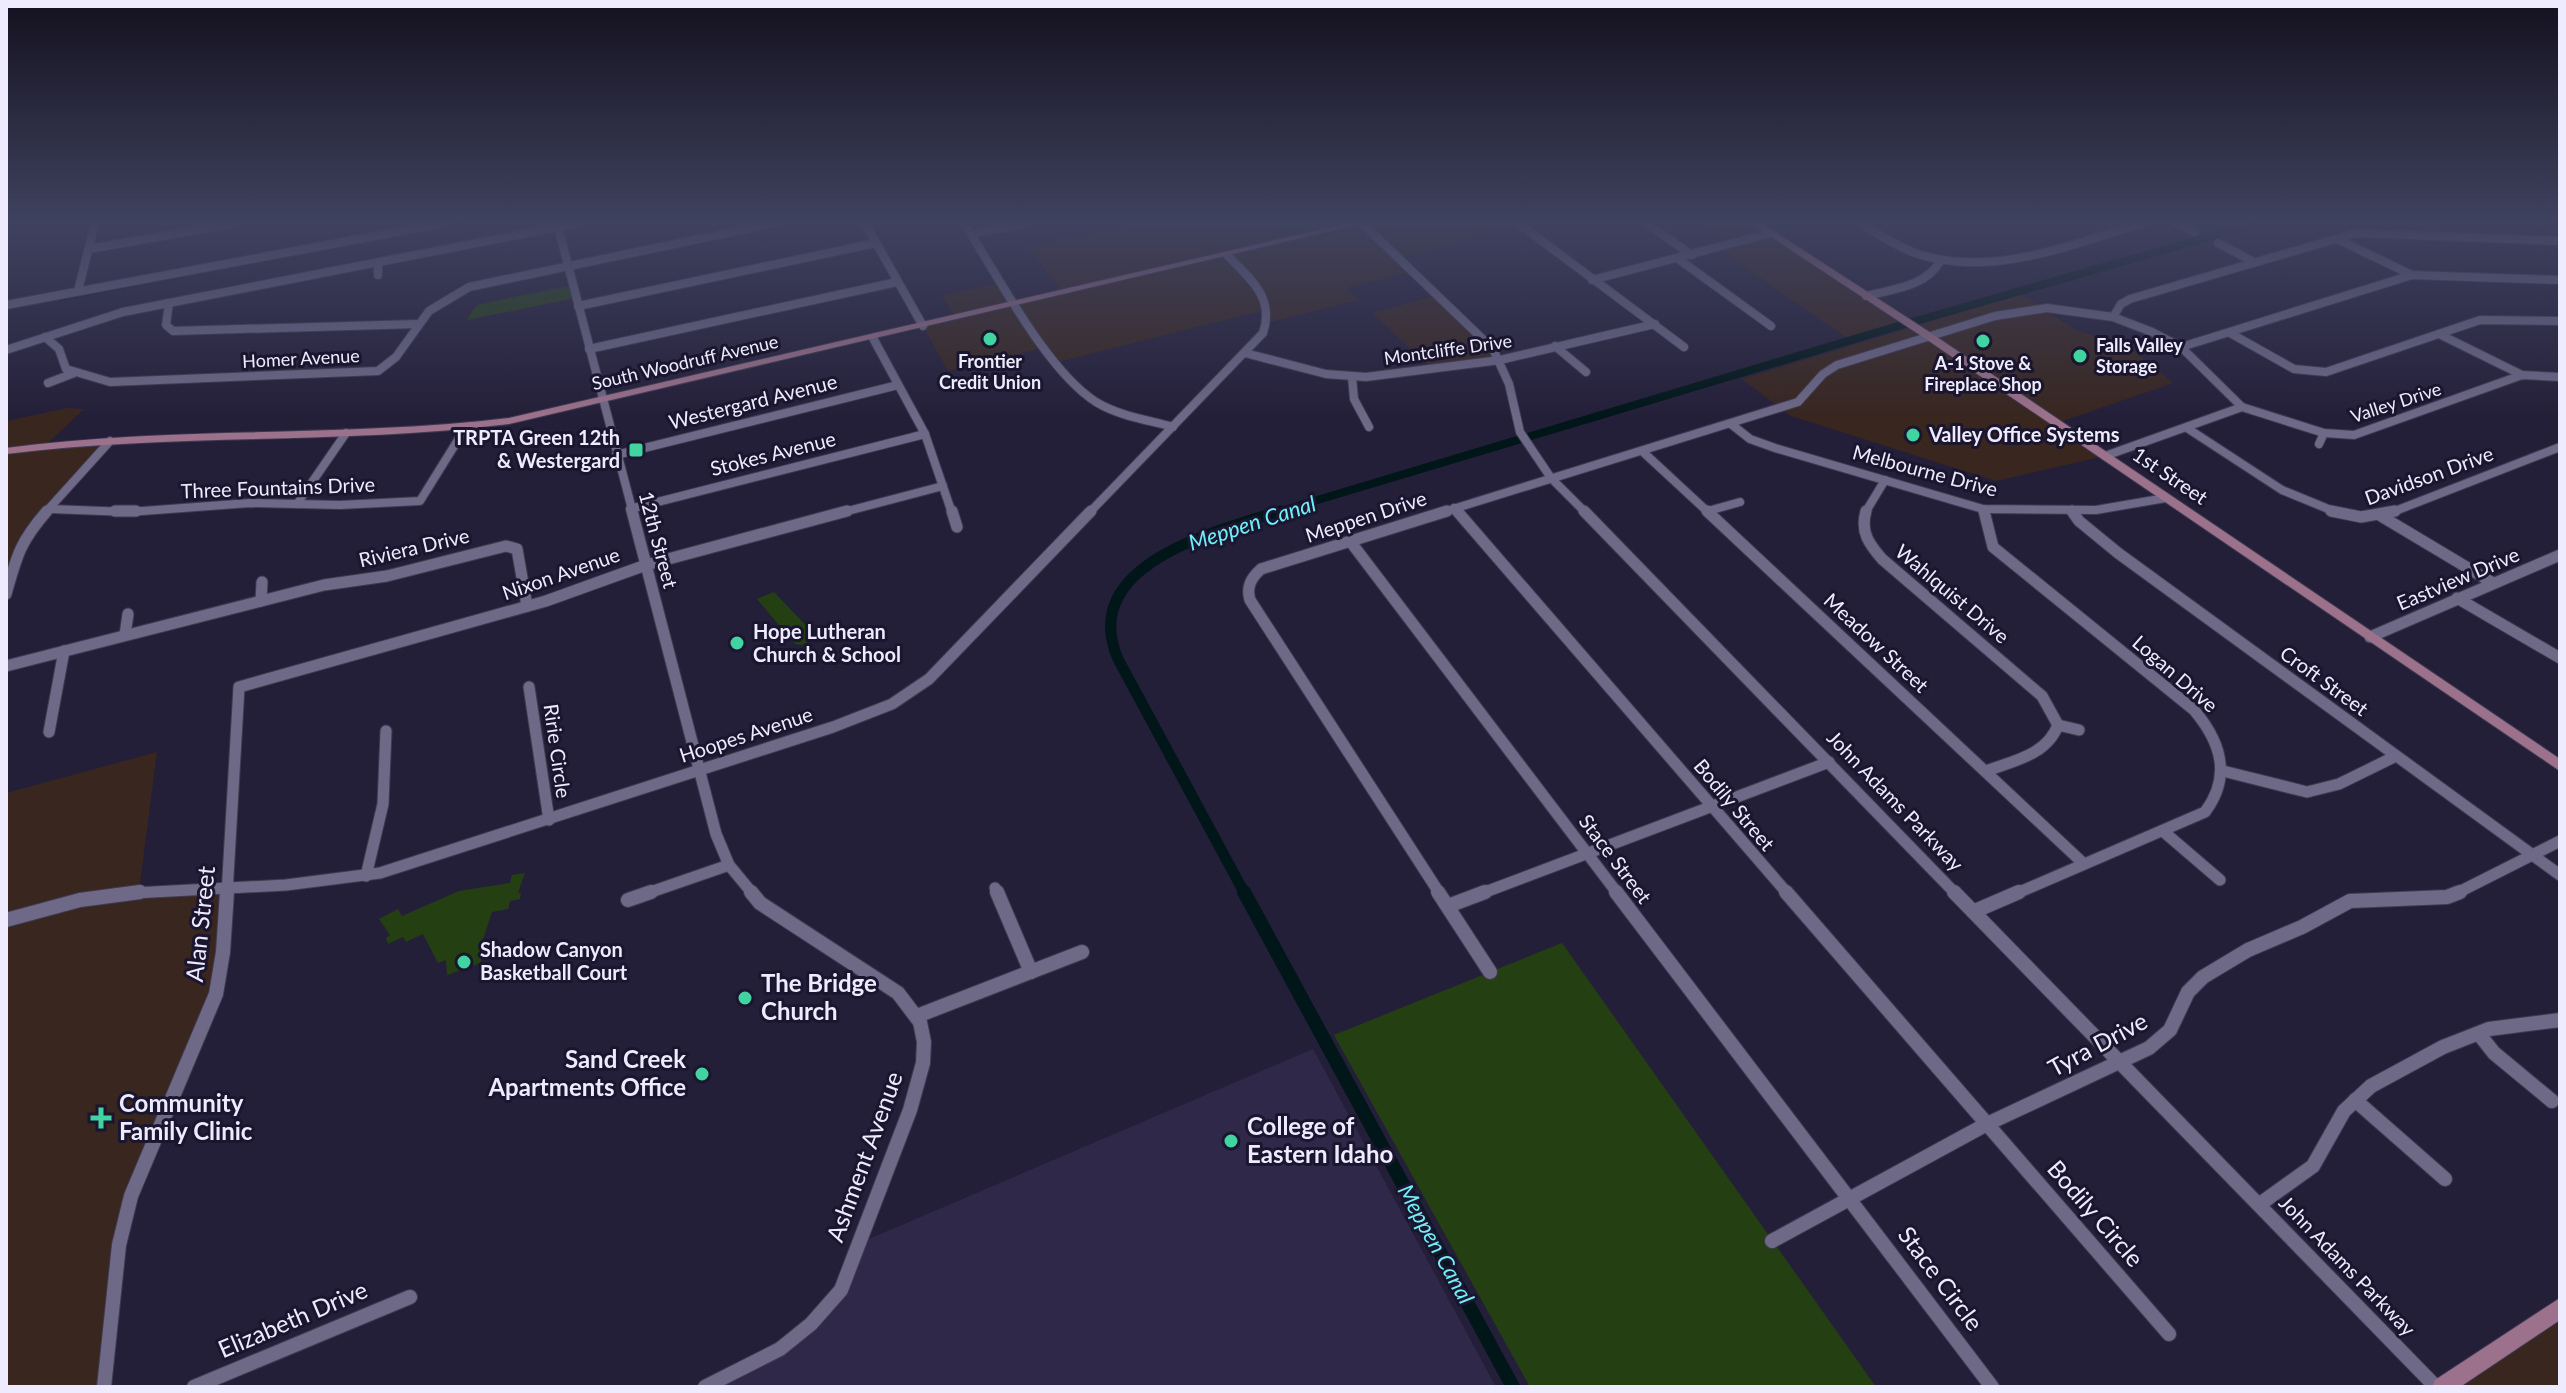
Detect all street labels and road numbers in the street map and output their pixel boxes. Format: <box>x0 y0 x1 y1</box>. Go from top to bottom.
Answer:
street label: Montcliffe Drive <box>1383 329 1513 369</box>
street label: South Woodruff Avenue <box>589 330 780 394</box>
street label: Homer Avenue <box>242 344 360 372</box>
street label: Westergard Avenue <box>666 369 839 434</box>
street label: Valley Drive <box>2348 377 2444 427</box>
street label: Stokes Avenue <box>708 426 838 480</box>
street label: Melbourne Drive <box>1850 439 2000 501</box>
street label: 1st Street <box>2129 441 2213 509</box>
street label: Davidson Drive <box>2361 441 2496 509</box>
street label: Three Fountains Drive <box>180 472 376 502</box>
street label: Meppen Drive <box>1302 485 1429 547</box>
street label: 12th Street <box>635 489 683 591</box>
street label: Riviera Drive <box>356 523 471 571</box>
street label: Wahlquist Drive <box>1891 539 2014 648</box>
street label: Eastview Drive <box>2393 541 2523 615</box>
street label: Nixon Avenue <box>499 542 623 604</box>
street label: Meadow Street <box>1819 588 1934 697</box>
street label: Logan Drive <box>2128 630 2223 717</box>
street label: Croft Street <box>2276 640 2373 720</box>
street label: Hoopes Avenue <box>676 701 815 767</box>
street label: Ririe Circle <box>540 702 576 799</box>
street label: John Adams Parkway <box>1823 725 1969 876</box>
street label: Bodily Street <box>1689 754 1780 855</box>
street label: Stace Street <box>1575 809 1657 908</box>
street label: Alan Street <box>179 864 220 983</box>
street label: Tyra Drive <box>2043 1005 2152 1082</box>
street label: Ashment Avenue <box>819 1067 908 1246</box>
street label: Bodily Circle <box>2042 1154 2150 1272</box>
street label: John Adams Parkway <box>2275 1190 2421 1341</box>
street label: Stace Circle <box>1893 1220 1990 1336</box>
street label: Elizabeth Drive <box>213 1274 371 1363</box>

